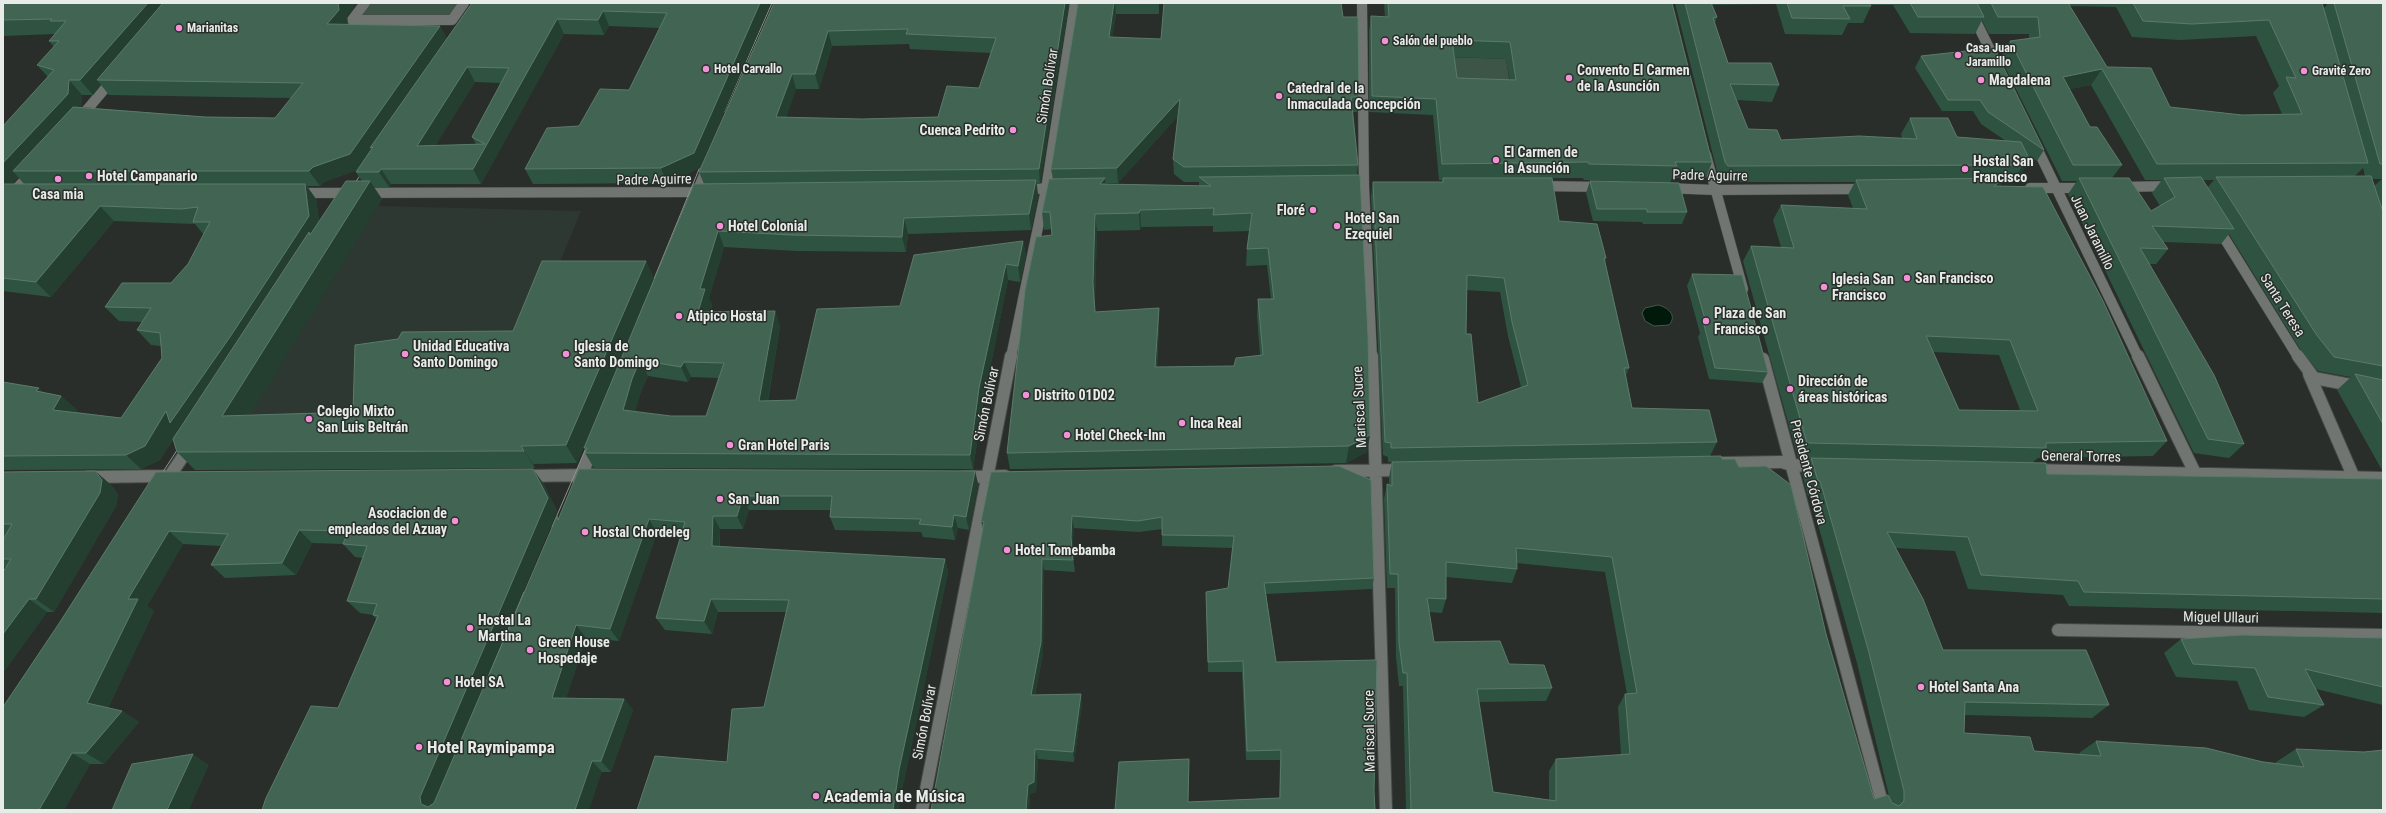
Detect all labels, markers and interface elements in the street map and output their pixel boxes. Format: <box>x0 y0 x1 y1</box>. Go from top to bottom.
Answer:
place label: Marianitas <box>187 21 239 35</box>
marker: Marianitas <box>174 23 184 33</box>
place label: Salón del pueblo <box>1393 34 1473 48</box>
marker: Salón del pueblo <box>1380 36 1390 46</box>
place label: Casa Juan Jaramillo <box>1966 41 2016 69</box>
street label: Simón Bolívar <box>1033 47 1061 125</box>
marker: Casa Juan Jaramillo <box>1953 50 1963 60</box>
place label: Hotel Carvallo <box>714 62 782 76</box>
place label: Convento El Carmen de la Asunción <box>1577 62 1690 94</box>
marker: Hotel Carvallo <box>701 64 711 74</box>
place label: Gravité Zero <box>2312 64 2371 78</box>
marker: Gravité Zero <box>2299 66 2309 76</box>
place label: Magdalena <box>1989 72 2051 88</box>
marker: Convento El Carmen de la Asunción <box>1564 73 1574 83</box>
marker: Magdalena <box>1976 75 1986 85</box>
place label: Catedral de la Inmaculada Concepción <box>1287 80 1421 112</box>
marker: Catedral de la Inmaculada Concepción <box>1274 91 1284 101</box>
place label: Cuenca Pedrito <box>920 122 1005 138</box>
marker: Cuenca Pedrito <box>1008 125 1018 135</box>
place label: El Carmen de la Asunción <box>1504 144 1578 176</box>
place label: Hostal San Francisco <box>1973 153 2034 185</box>
marker: El Carmen de la Asunción <box>1491 155 1501 165</box>
marker: Hostal San Francisco <box>1960 164 1970 174</box>
street label: Padre Aguirre <box>1672 166 1748 184</box>
place label: Hotel Campanario <box>97 168 197 184</box>
street label: Padre Aguirre <box>616 170 692 188</box>
marker: Hotel Campanario <box>84 171 94 181</box>
marker: Casa mia <box>53 174 63 184</box>
place label: Casa mia <box>32 186 84 202</box>
street label: Juan Jaramillo <box>2068 192 2118 272</box>
place label: Floré <box>1277 202 1305 218</box>
marker: Floré <box>1308 205 1318 215</box>
place label: Hotel San Ezequiel <box>1345 210 1399 242</box>
place label: Hotel Colonial <box>728 218 807 234</box>
marker: Hotel Colonial <box>715 221 725 231</box>
marker: Hotel San Ezequiel <box>1332 221 1342 231</box>
place label: San Francisco <box>1915 270 1993 286</box>
street label: Santa Teresa <box>2257 270 2309 340</box>
place label: Iglesia San Francisco <box>1832 271 1894 303</box>
marker: San Francisco <box>1902 273 1912 283</box>
marker: Iglesia San Francisco <box>1819 282 1829 292</box>
place label: Plaza de San Francisco <box>1714 305 1786 337</box>
place label: Atipico Hostal <box>687 308 767 324</box>
marker: Atipico Hostal <box>674 311 684 321</box>
marker: Plaza de San Francisco <box>1701 316 1711 326</box>
place label: Unidad Educativa Santo Domingo <box>413 338 510 370</box>
place label: Iglesia de Santo Domingo <box>574 338 659 370</box>
marker: Unidad Educativa Santo Domingo <box>400 349 410 359</box>
marker: Iglesia de Santo Domingo <box>561 349 571 359</box>
street label: Simón Bolívar <box>970 365 1002 443</box>
street label: Mariscal Sucre <box>1349 365 1369 448</box>
place label: Dirección de áreas históricas <box>1798 373 1887 405</box>
marker: Dirección de áreas históricas <box>1785 384 1795 394</box>
place label: Distrito 01D02 <box>1034 387 1115 403</box>
marker: Distrito 01D02 <box>1021 390 1031 400</box>
place label: Colegio Mixto San Luis Beltrán <box>317 403 408 435</box>
marker: Colegio Mixto San Luis Beltrán <box>304 414 314 424</box>
place label: Inca Real <box>1190 415 1242 431</box>
marker: Inca Real <box>1177 418 1187 428</box>
street label: Presidente Córdova <box>1787 418 1831 526</box>
place label: Hotel Check-Inn <box>1075 427 1166 443</box>
marker: Hotel Check-Inn <box>1062 430 1072 440</box>
place label: Gran Hotel Paris <box>738 437 830 453</box>
marker: Gran Hotel Paris <box>725 440 735 450</box>
street label: General Torres <box>2041 447 2121 465</box>
place label: San Juan <box>728 491 780 507</box>
marker: San Juan <box>715 494 725 504</box>
place label: Asociacion de empleados del Azuay <box>328 505 448 537</box>
marker: Asociacion de empleados del Azuay <box>450 516 460 526</box>
place label: Hostal Chordeleg <box>593 524 690 540</box>
marker: Hostal Chordeleg <box>580 527 590 537</box>
place label: Hotel Tomebamba <box>1015 542 1116 558</box>
marker: Hotel Tomebamba <box>1002 545 1012 555</box>
street label: Miguel Ullauri <box>2183 608 2259 626</box>
place label: Hostal La Martina <box>478 612 531 644</box>
marker: Hostal La Martina <box>465 623 475 633</box>
place label: Green House Hospedaje <box>538 634 610 666</box>
marker: Green House Hospedaje <box>525 645 535 655</box>
place label: Hotel SA <box>455 674 505 690</box>
marker: Hotel SA <box>442 677 452 687</box>
place label: Hotel Santa Ana <box>1929 679 2019 695</box>
marker: Hotel Santa Ana <box>1916 682 1926 692</box>
street label: Simón Bolívar <box>909 683 939 761</box>
street label: Mariscal Sucre <box>1360 689 1378 772</box>
place label: Hotel Raymipampa <box>427 737 555 757</box>
marker: Hotel Raymipampa <box>414 742 424 752</box>
place label: Academia de Música <box>824 786 965 806</box>
marker: Academia de Música <box>811 791 821 801</box>

